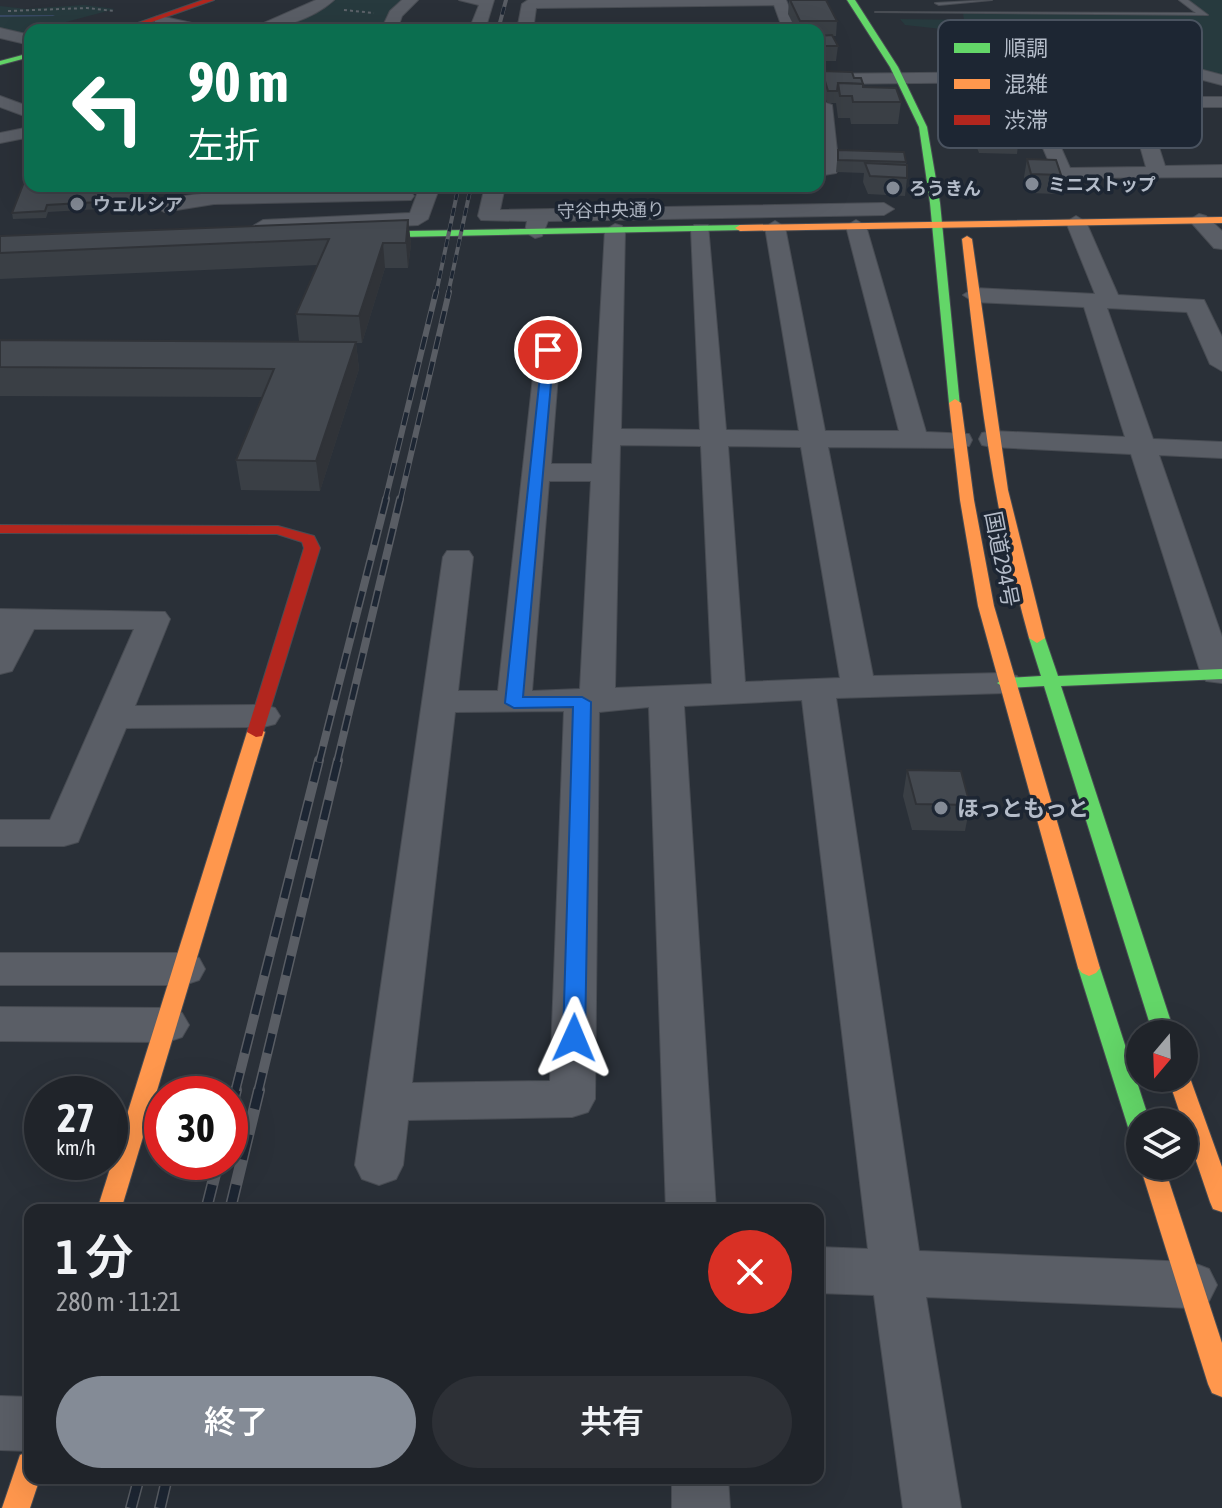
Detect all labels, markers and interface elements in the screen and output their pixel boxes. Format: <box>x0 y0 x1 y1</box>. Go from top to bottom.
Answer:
legend <box>938 20 1202 148</box>
text: 順調 <box>1004 35 1048 61</box>
text: 90 m <box>188 50 289 114</box>
icon: left <box>56 56 160 160</box>
text: 混雑 <box>1004 71 1048 97</box>
text: 渋滞 <box>1004 107 1048 133</box>
text: 左折 <box>188 124 260 166</box>
place label: ミニストップ <box>1048 174 1156 195</box>
marker: ミニストップ <box>1023 175 1041 193</box>
place label: ろうきん <box>909 178 981 199</box>
marker: ろうきん <box>884 179 902 197</box>
place label: ウェルシア <box>93 194 183 215</box>
marker: ウェルシア <box>68 195 86 213</box>
street label: 守谷中央通り <box>557 199 665 221</box>
pin <box>514 316 582 384</box>
icon: arrive <box>526 328 570 372</box>
street label: 国道294号 <box>980 509 1024 609</box>
place label: ほっともっと <box>957 795 1089 821</box>
marker: ほっともっと <box>932 799 950 817</box>
position arrow <box>532 996 616 1080</box>
north arrow <box>1126 1020 1198 1092</box>
map controls <box>1126 1020 1198 1180</box>
speed limit sign: 30 <box>144 1076 248 1180</box>
text: 27 <box>57 1095 95 1140</box>
button: layers <box>1126 1108 1198 1180</box>
text: km/h <box>56 1136 96 1159</box>
text: 1 分 <box>56 1229 133 1284</box>
button: close <box>708 1230 792 1314</box>
text: 280 m · 11:21 <box>56 1287 181 1317</box>
button: 終了 <box>56 1376 416 1468</box>
button: 共有 <box>432 1376 792 1468</box>

